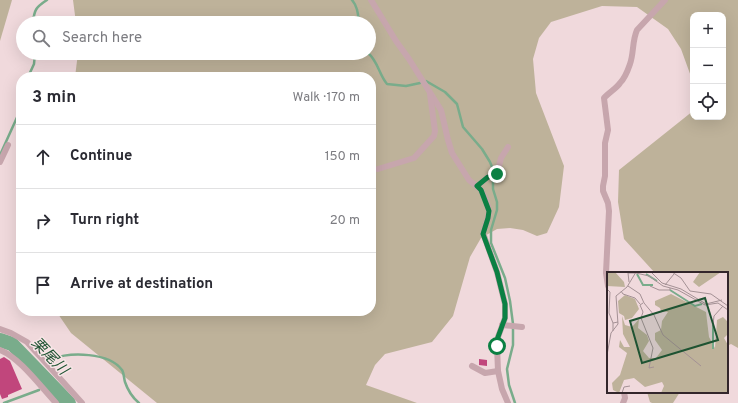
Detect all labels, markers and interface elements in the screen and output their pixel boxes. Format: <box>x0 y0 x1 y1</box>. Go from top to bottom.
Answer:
map controls <box>690 12 726 120</box>
button: + <box>690 12 726 48</box>
search box <box>16 16 376 60</box>
icon: search <box>30 27 52 49</box>
text: Search here <box>62 29 142 48</box>
button: − <box>690 48 726 84</box>
button: locate <box>690 84 726 120</box>
text: 3 min <box>32 87 76 109</box>
text: Walk · 170 m <box>293 90 360 106</box>
icon: ahead <box>32 146 54 168</box>
text: Continue <box>70 147 132 166</box>
text: 150 m <box>325 149 360 165</box>
route end <box>488 165 506 183</box>
icon: right <box>32 210 54 232</box>
text: Turn right <box>70 211 139 230</box>
text: 20 m <box>330 213 360 229</box>
inset map <box>607 272 728 393</box>
icon: arrive <box>32 274 54 296</box>
text: Arrive at destination <box>70 275 213 294</box>
water label: 栗尾川 <box>27 334 73 381</box>
route start <box>488 337 506 355</box>

